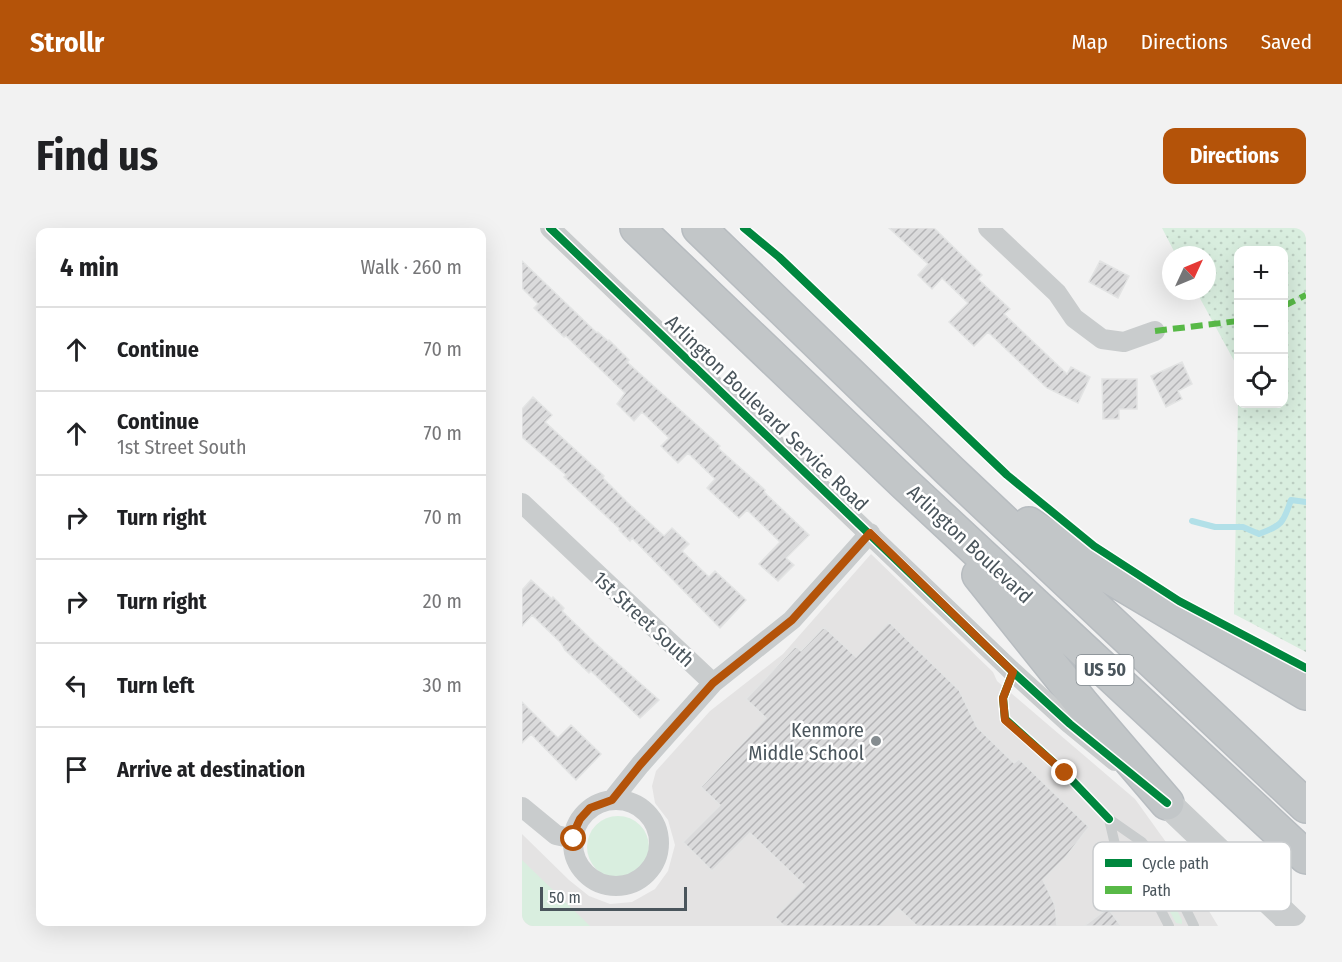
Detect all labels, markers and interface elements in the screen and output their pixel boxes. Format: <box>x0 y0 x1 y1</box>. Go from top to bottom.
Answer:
text: Strollr <box>30 26 104 59</box>
text: Map <box>1071 29 1108 55</box>
text: Directions <box>1141 29 1228 55</box>
text: Saved <box>1261 29 1312 55</box>
button: Directions <box>1163 128 1306 184</box>
text: Find us <box>36 131 158 181</box>
north arrow <box>1162 246 1216 300</box>
map controls <box>1234 246 1288 408</box>
button: + <box>1234 246 1288 300</box>
text: 4 min <box>60 252 119 283</box>
text: Walk · 260 m <box>361 255 462 279</box>
button: − <box>1234 300 1288 354</box>
street label: Arlington Boulevard Service Road <box>661 310 873 516</box>
icon: ahead <box>60 333 93 366</box>
text: Continue <box>117 336 199 363</box>
text: 70 m <box>424 337 462 361</box>
button: locate <box>1234 354 1288 408</box>
text: Continue <box>117 408 199 435</box>
icon: ahead <box>60 417 93 450</box>
text: 70 m <box>424 421 462 445</box>
text: 1st Street South <box>117 435 246 459</box>
street label: Arlington Boulevard <box>902 480 1038 608</box>
icon: right <box>60 501 93 534</box>
text: Turn right <box>117 504 206 531</box>
text: 70 m <box>424 505 462 529</box>
street label: 1st Street South <box>588 566 700 672</box>
icon: right <box>60 585 93 618</box>
text: Turn right <box>117 588 206 615</box>
text: 20 m <box>423 589 462 613</box>
road number: US 50 <box>1076 655 1134 685</box>
icon: left <box>60 669 93 702</box>
text: Turn left <box>117 672 195 699</box>
text: 30 m <box>422 673 462 697</box>
place label: Kenmore Middle School <box>748 718 864 765</box>
marker: Kenmore Middle School <box>869 734 883 748</box>
icon: arrive <box>60 753 93 786</box>
text: Arrive at destination <box>117 756 305 783</box>
route end <box>1051 759 1077 785</box>
route start <box>560 825 586 851</box>
legend <box>1093 842 1291 911</box>
text: Cycle path <box>1142 854 1209 873</box>
text: Path <box>1142 881 1171 900</box>
scale bar <box>540 884 687 912</box>
text: 50 m <box>549 888 581 907</box>

